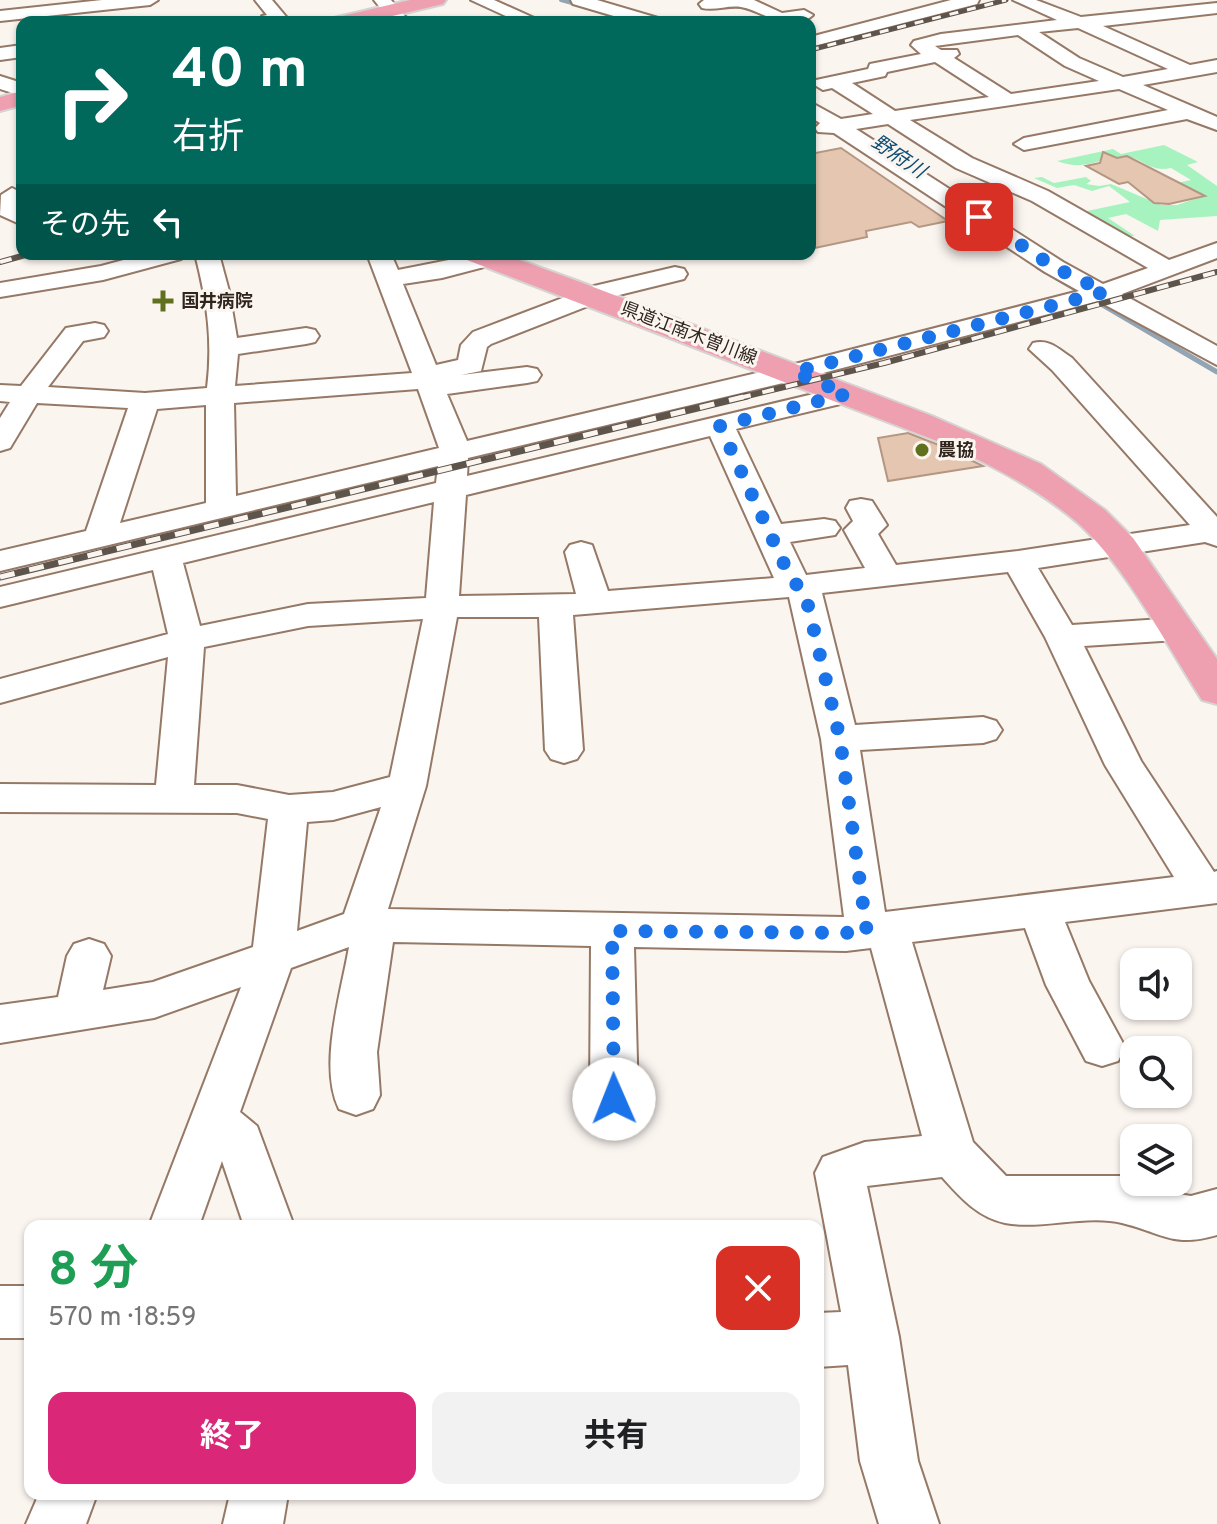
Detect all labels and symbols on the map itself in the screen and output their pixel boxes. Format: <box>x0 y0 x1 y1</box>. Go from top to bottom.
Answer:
water label: 野府川 <box>866 130 932 186</box>
pin <box>945 183 1013 251</box>
marker: 国井病院 <box>152 290 174 312</box>
place label: 国井病院 <box>181 291 253 314</box>
street label: 県道江南木曽川線 <box>617 298 760 371</box>
place label: 農協 <box>938 440 974 463</box>
marker: 農協 <box>913 441 931 459</box>
position arrow <box>572 1057 656 1141</box>

